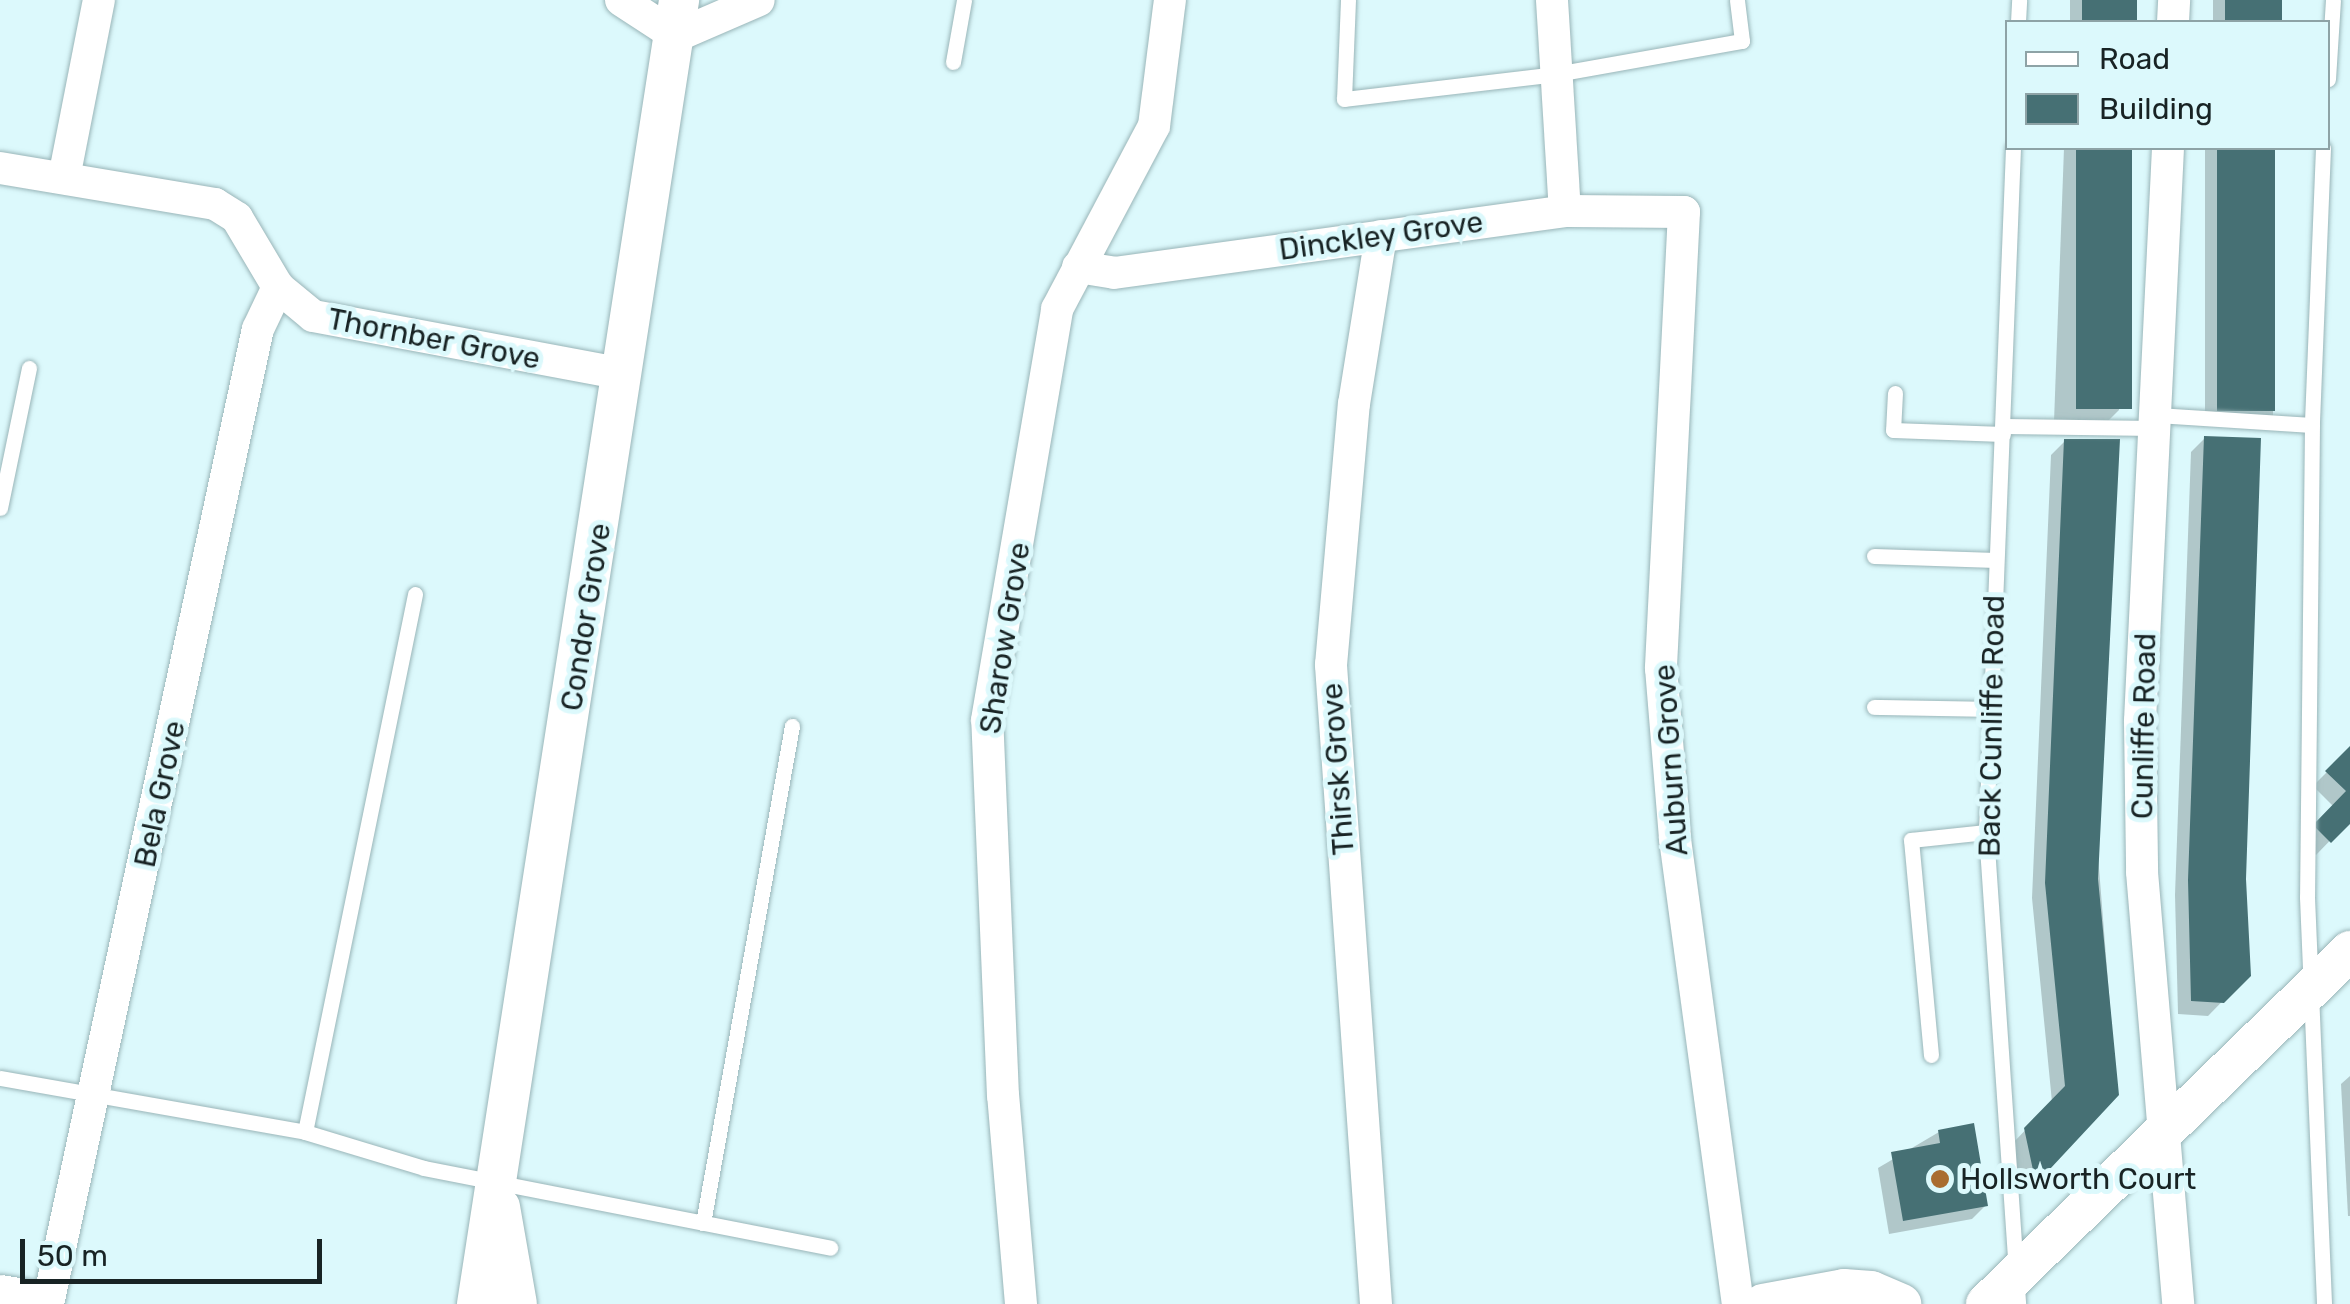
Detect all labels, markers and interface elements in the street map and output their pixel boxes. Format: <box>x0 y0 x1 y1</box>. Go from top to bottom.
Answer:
legend <box>2005 20 2330 150</box>
text: Road <box>2099 41 2170 77</box>
text: Building <box>2099 91 2213 127</box>
street label: Dinckley Grove <box>1276 204 1486 268</box>
street label: Thornber Grove <box>324 301 544 377</box>
street label: Condor Grove <box>553 520 619 714</box>
street label: Sharow Grove <box>972 539 1038 737</box>
street label: Back Cunliffe Road <box>1972 594 2012 858</box>
street label: Cunliffe Road <box>2124 632 2164 820</box>
street label: Auburn Grove <box>1646 663 1696 857</box>
street label: Thirsk Grove <box>1314 682 1362 856</box>
street label: Bela Grove <box>127 717 193 871</box>
place label: Hollsworth Court <box>1960 1161 2196 1197</box>
marker: Hollsworth Court <box>1929 1168 1951 1190</box>
scale bar <box>25 1219 328 1281</box>
text: 50 m <box>37 1238 108 1274</box>

